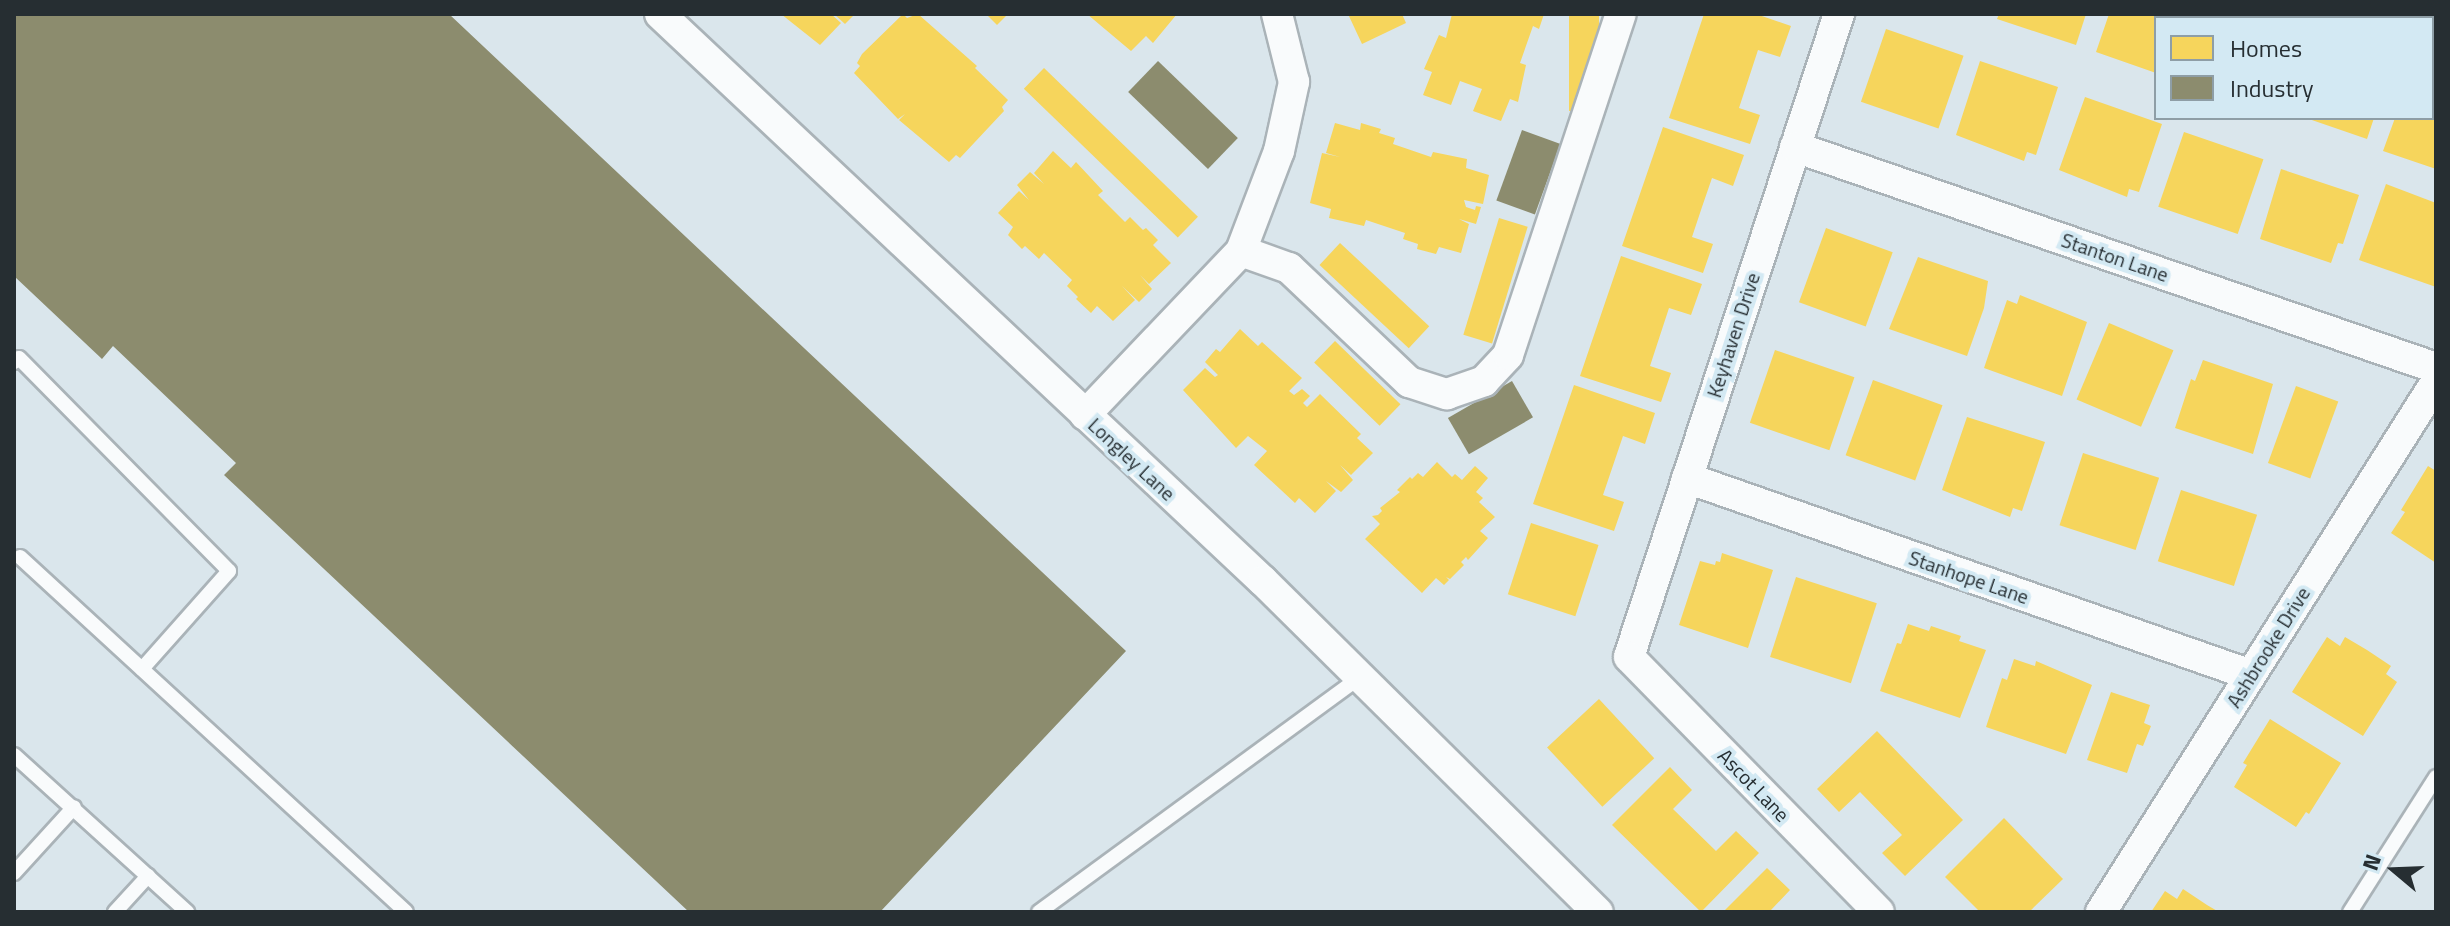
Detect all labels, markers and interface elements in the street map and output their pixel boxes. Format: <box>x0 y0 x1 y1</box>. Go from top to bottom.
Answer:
legend <box>2154 16 2434 120</box>
text: Homes <box>2230 30 2302 66</box>
text: Industry <box>2230 70 2314 106</box>
street label: Stanton Lane <box>2058 227 2172 287</box>
street label: Keyhaven Drive <box>1702 270 1764 400</box>
street label: Longley Lane <box>1084 413 1180 505</box>
street label: Stanhope Lane <box>1906 545 2032 609</box>
street label: Ashbrooke Drive <box>2221 582 2315 712</box>
street label: Ascot Lane <box>1713 744 1795 826</box>
north arrow <box>2354 830 2434 910</box>
text: N <box>2353 849 2390 875</box>

